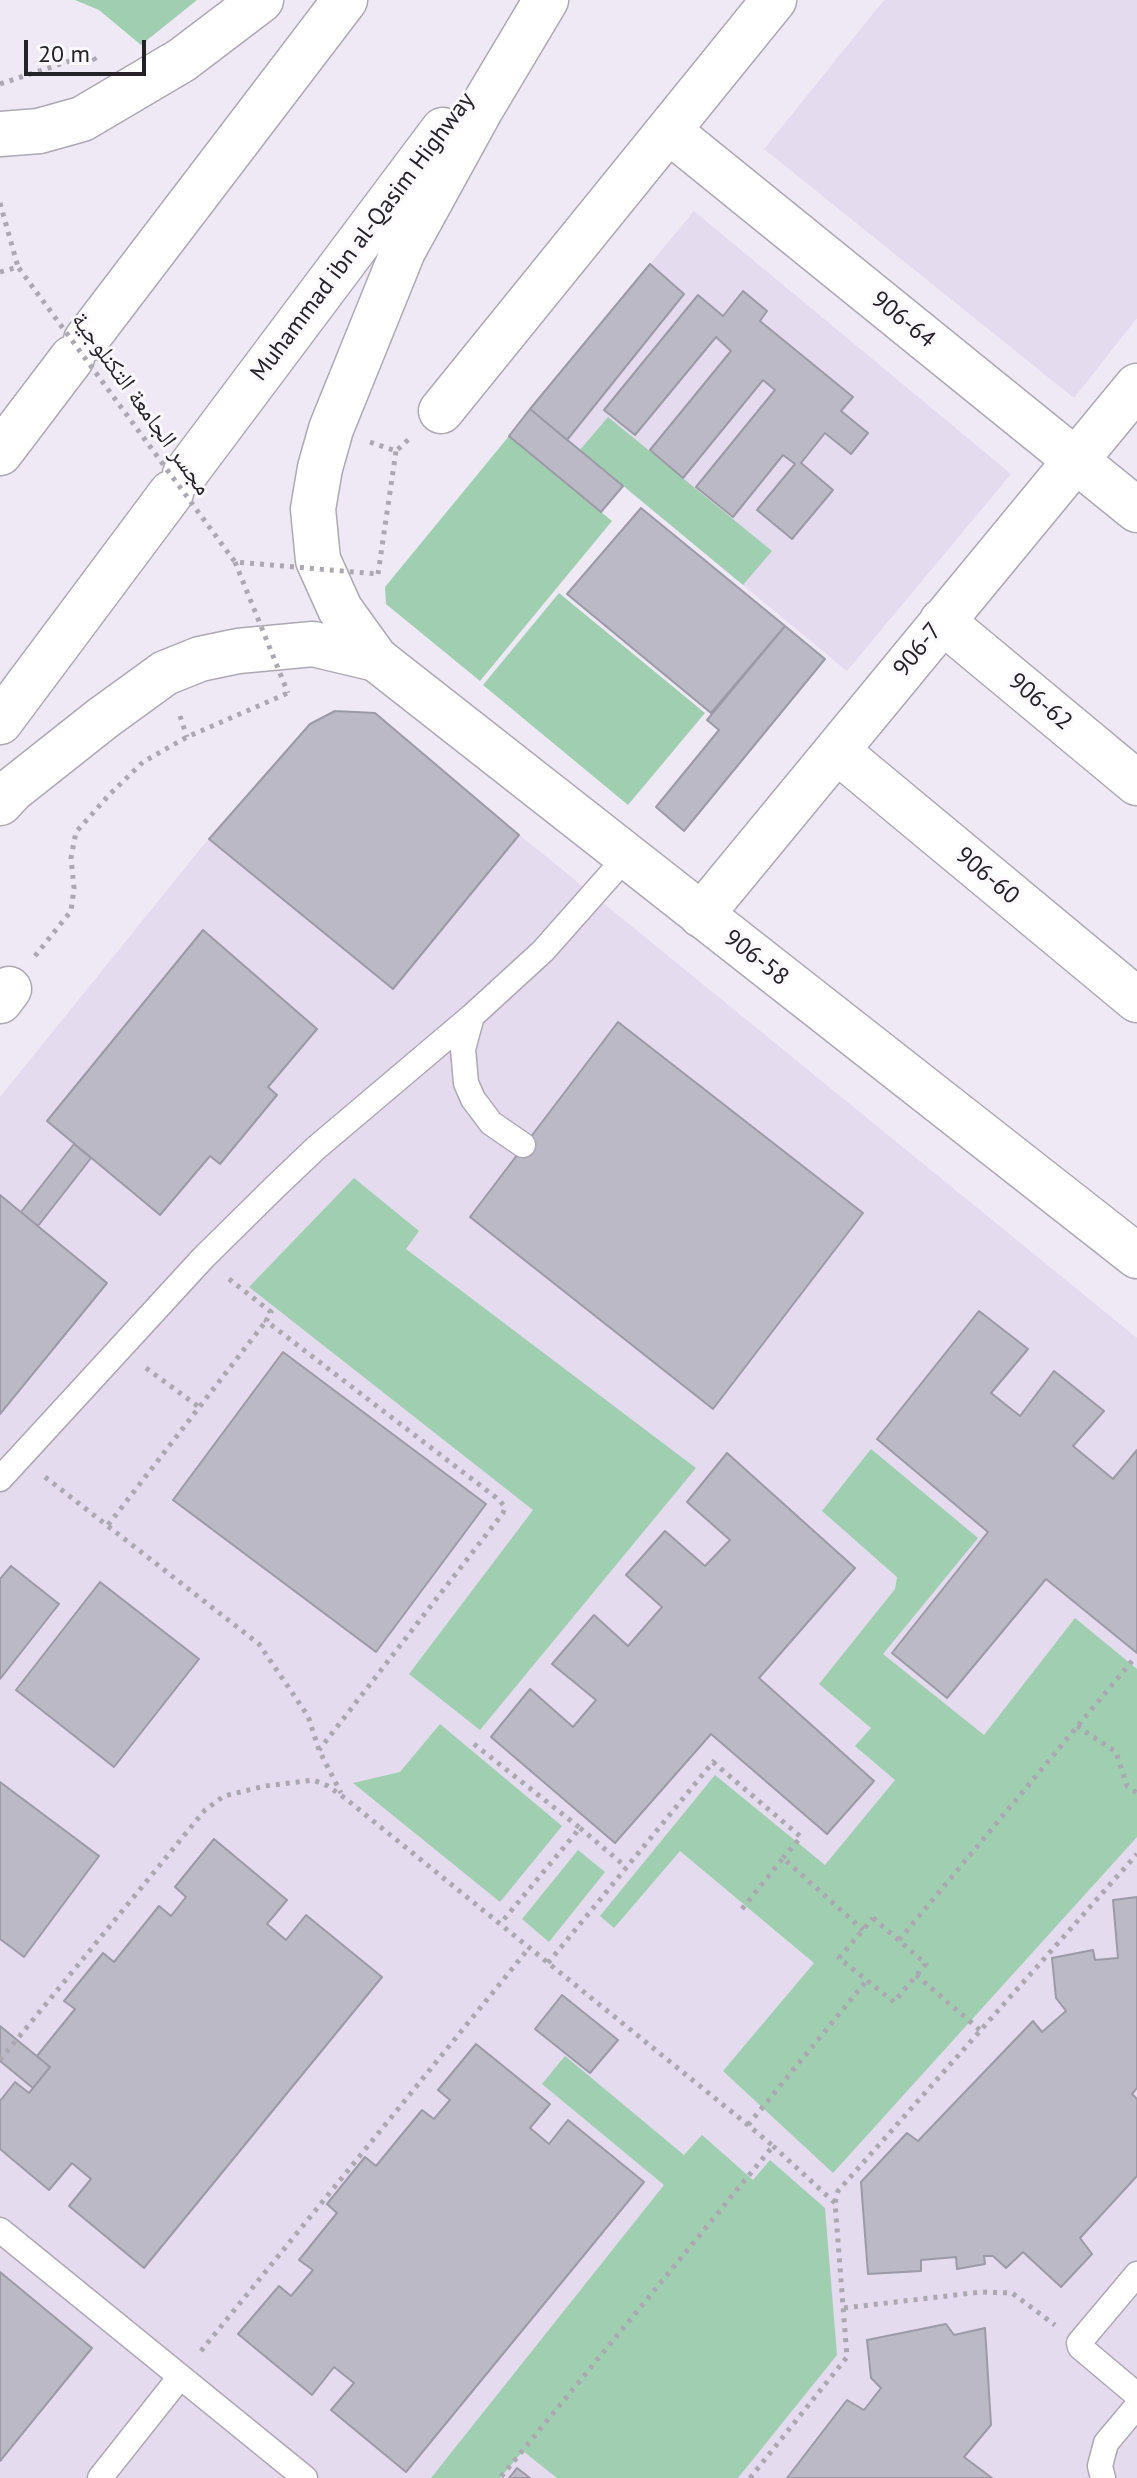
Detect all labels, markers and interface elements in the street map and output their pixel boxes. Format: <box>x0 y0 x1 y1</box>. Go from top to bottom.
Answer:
scale bar <box>28 24 150 74</box>
text: 20 m <box>38 38 90 69</box>
street label: Muhammad ibn al-Qasim Highway <box>245 87 481 387</box>
street label: 906-64 <box>865 286 941 354</box>
street label: مجسر الجامعة التكنلوجية <box>65 307 217 501</box>
street label: 906-7 <box>888 617 948 683</box>
street label: 906-62 <box>1002 667 1078 737</box>
street label: 906-60 <box>949 841 1025 911</box>
street label: 906-58 <box>718 924 794 992</box>

